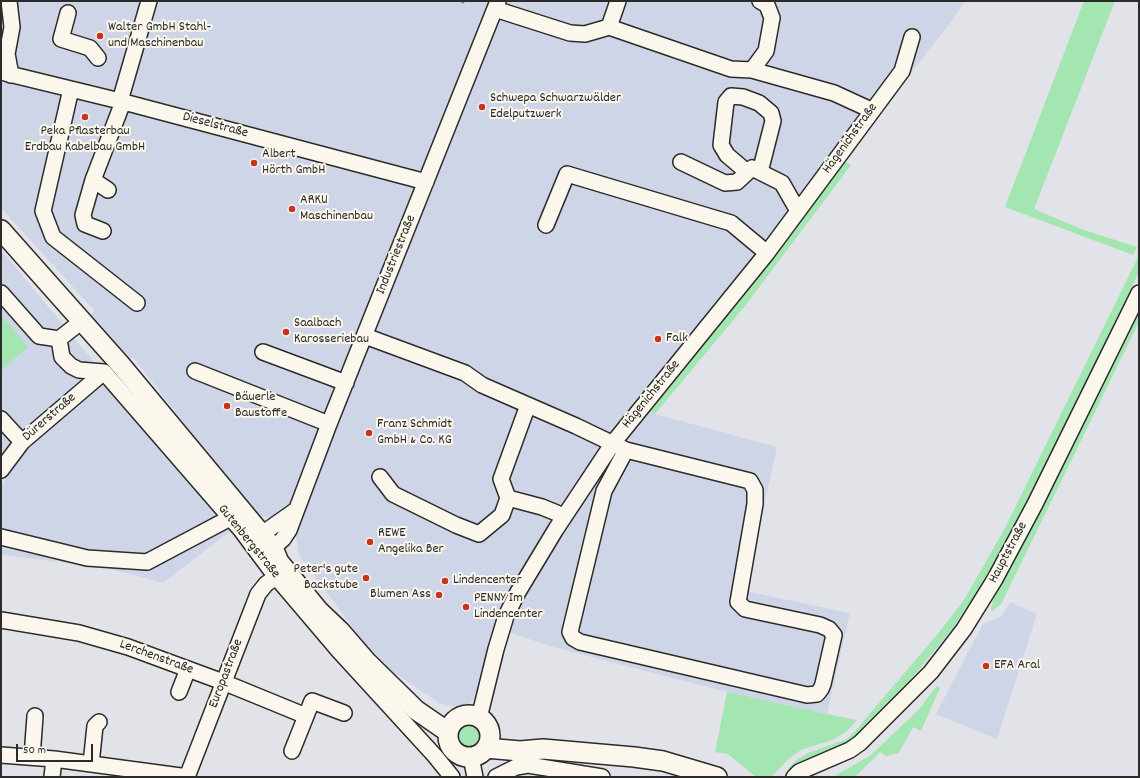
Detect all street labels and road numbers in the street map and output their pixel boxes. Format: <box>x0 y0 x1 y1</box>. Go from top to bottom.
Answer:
street label: Hägenichstraße <box>820 100 882 178</box>
street label: Dieselstraße <box>180 109 250 143</box>
street label: Industriestraße <box>373 213 421 297</box>
street label: Hägenichstraße <box>619 357 685 433</box>
street label: Dürerstraße <box>20 390 80 446</box>
street label: Gutenbergstraße <box>213 502 283 582</box>
street label: Hauptstraße <box>986 519 1032 587</box>
street label: Lerchenstraße <box>117 637 195 679</box>
street label: Europastraße <box>206 637 248 711</box>

